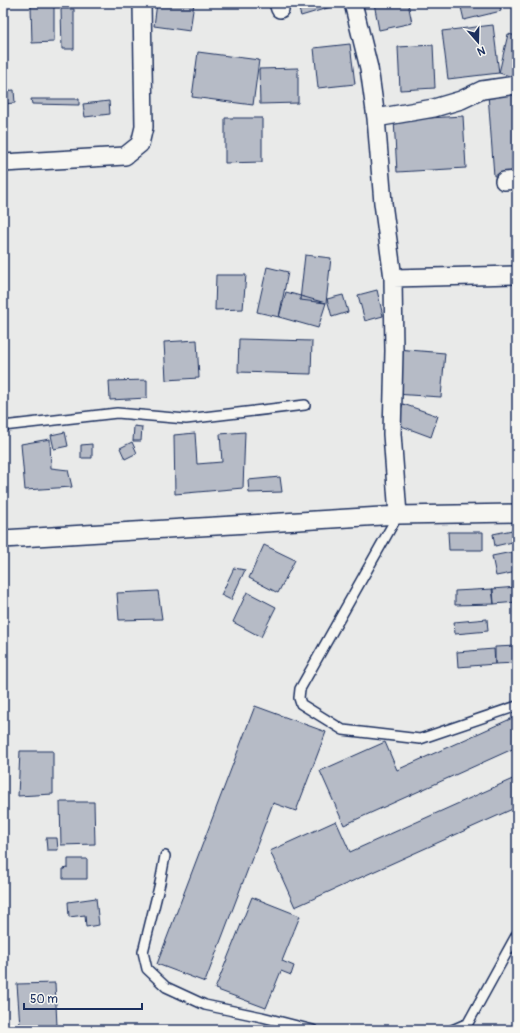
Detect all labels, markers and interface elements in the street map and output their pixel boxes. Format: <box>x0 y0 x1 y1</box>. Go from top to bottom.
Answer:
north arrow <box>458 22 498 62</box>
text: N <box>475 44 487 58</box>
scale bar <box>24 985 142 1011</box>
text: 50 m <box>30 992 58 1007</box>

